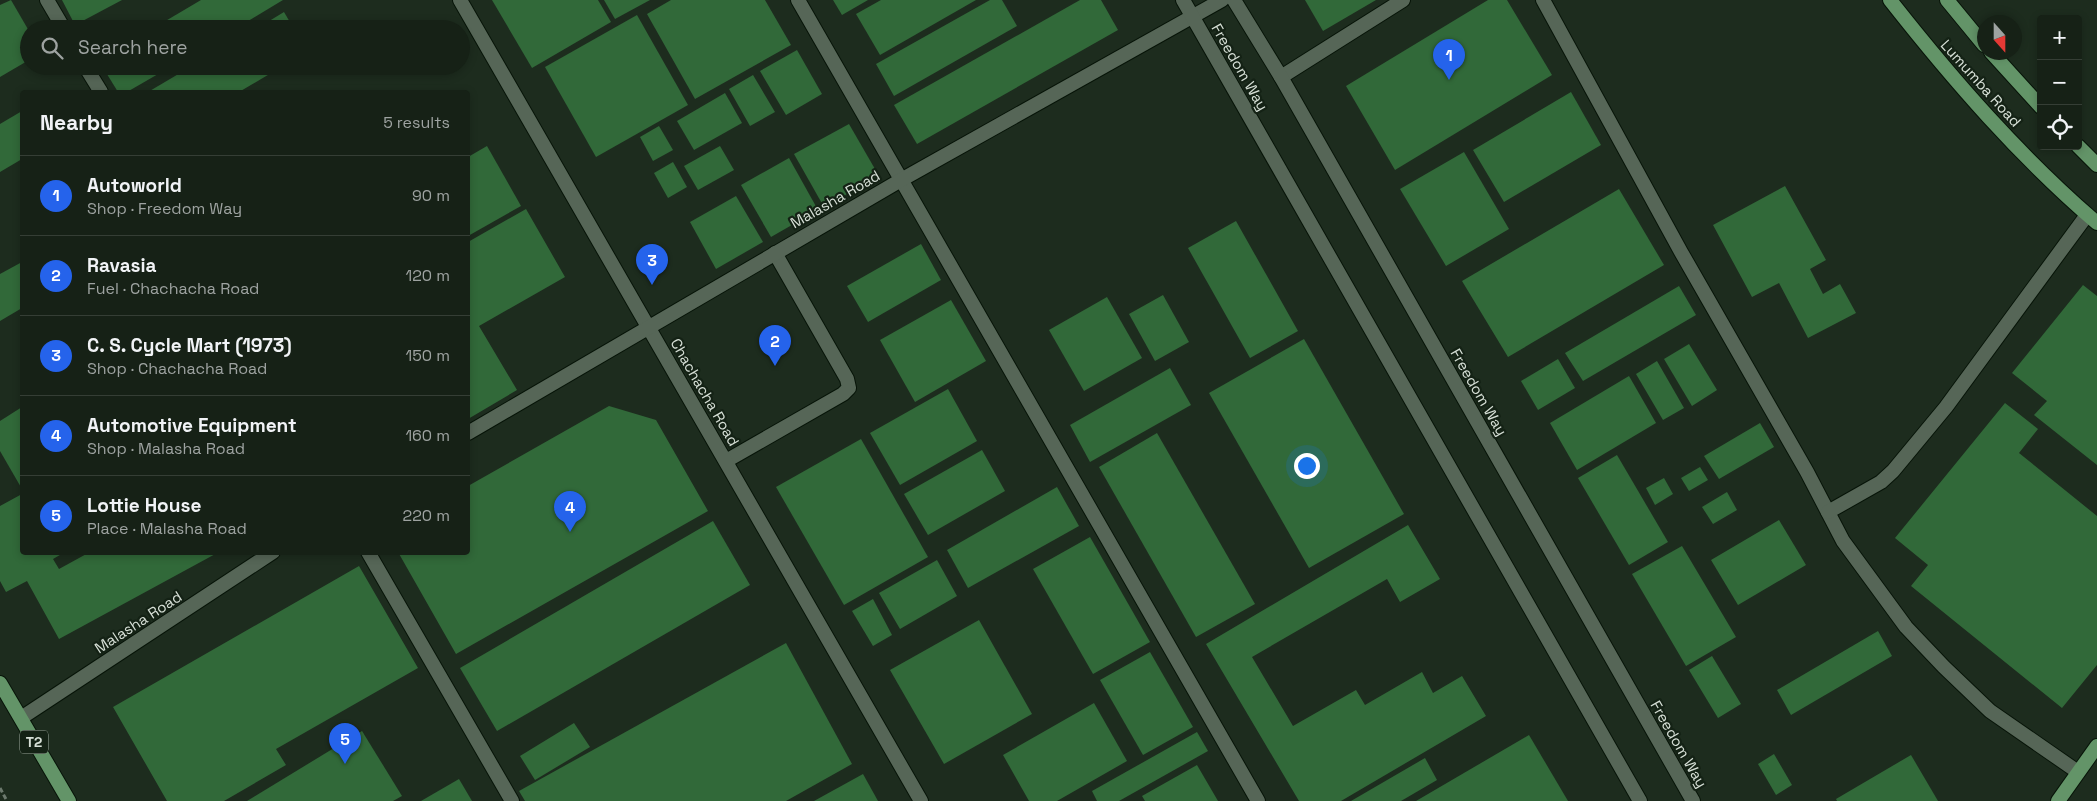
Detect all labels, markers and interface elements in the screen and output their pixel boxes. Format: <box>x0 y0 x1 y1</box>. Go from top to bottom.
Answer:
north arrow <box>1977 15 2022 60</box>
map controls <box>2037 15 2082 150</box>
button: + <box>2037 15 2082 60</box>
search box <box>20 20 470 75</box>
street label: Freedom Way <box>1207 20 1273 114</box>
icon: search <box>38 34 66 62</box>
text: Search here <box>78 35 188 60</box>
street label: Lumumba Road <box>1937 35 2025 131</box>
pin: 1 <box>1433 39 1465 80</box>
button: − <box>2037 60 2082 105</box>
button: locate <box>2037 105 2082 150</box>
text: Nearby <box>40 109 113 136</box>
text: 5 results <box>383 112 450 133</box>
street label: Malasha Road <box>787 166 883 232</box>
text: Autoworld <box>87 173 182 198</box>
text: 1 <box>52 185 60 206</box>
text: 90 m <box>412 185 450 206</box>
text: Shop · Freedom Way <box>87 198 242 219</box>
pin: 3 <box>636 244 668 285</box>
text: Ravasia <box>87 253 157 278</box>
text: 2 <box>51 265 61 286</box>
text: 120 m <box>406 265 450 286</box>
text: Fuel · Chachacha Road <box>87 278 259 299</box>
pin: 2 <box>759 325 791 366</box>
text: C. S. Cycle Mart (1973) <box>87 333 292 358</box>
street label: Chachacha Road <box>666 335 744 449</box>
text: 3 <box>51 345 61 366</box>
text: 150 m <box>406 345 450 366</box>
street label: Freedom Way <box>1446 345 1512 439</box>
text: Shop · Chachacha Road <box>87 358 267 379</box>
text: Automotive Equipment <box>87 413 297 438</box>
text: 4 <box>51 425 61 446</box>
text: 160 m <box>405 425 450 446</box>
text: Shop · Malasha Road <box>87 438 245 459</box>
your location <box>1294 453 1320 479</box>
pin: 4 <box>554 491 586 532</box>
text: Lottie House <box>87 493 201 518</box>
text: 5 <box>51 505 61 526</box>
text: 220 m <box>403 505 450 526</box>
text: Place · Malasha Road <box>87 518 247 539</box>
street label: Malasha Road <box>91 587 185 657</box>
street label: Freedom Way <box>1646 697 1712 791</box>
pin: 5 <box>329 723 361 764</box>
road number: T2 <box>20 730 48 754</box>

